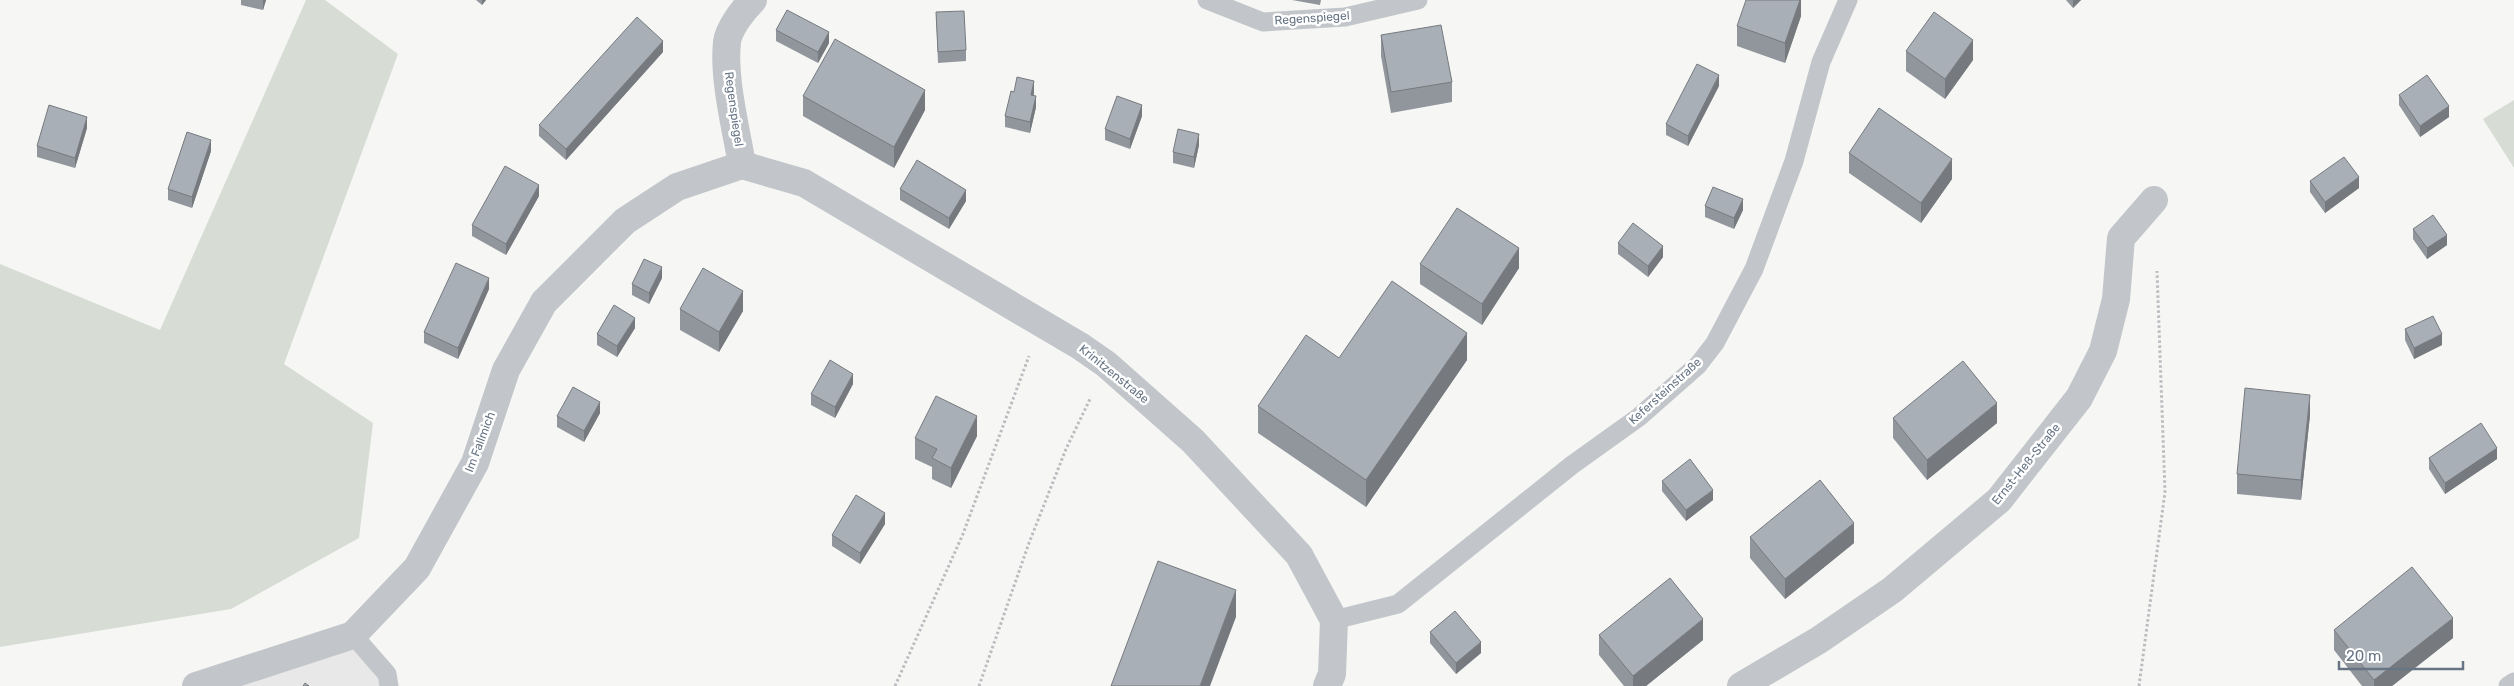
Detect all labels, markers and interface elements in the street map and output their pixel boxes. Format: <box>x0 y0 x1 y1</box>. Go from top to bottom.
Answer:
street label: Regenspiegel <box>1274 8 1350 28</box>
street label: Regenspiegel <box>722 71 746 147</box>
street label: Krinitzenstraße <box>1076 342 1152 406</box>
street label: Kefersteinstraße <box>1626 355 1704 427</box>
street label: Im Fallmich <box>462 410 498 474</box>
street label: Ernst-Heß-Straße <box>1989 420 2063 507</box>
scale bar <box>2339 638 2463 670</box>
text: 20 m <box>2346 647 2381 665</box>

